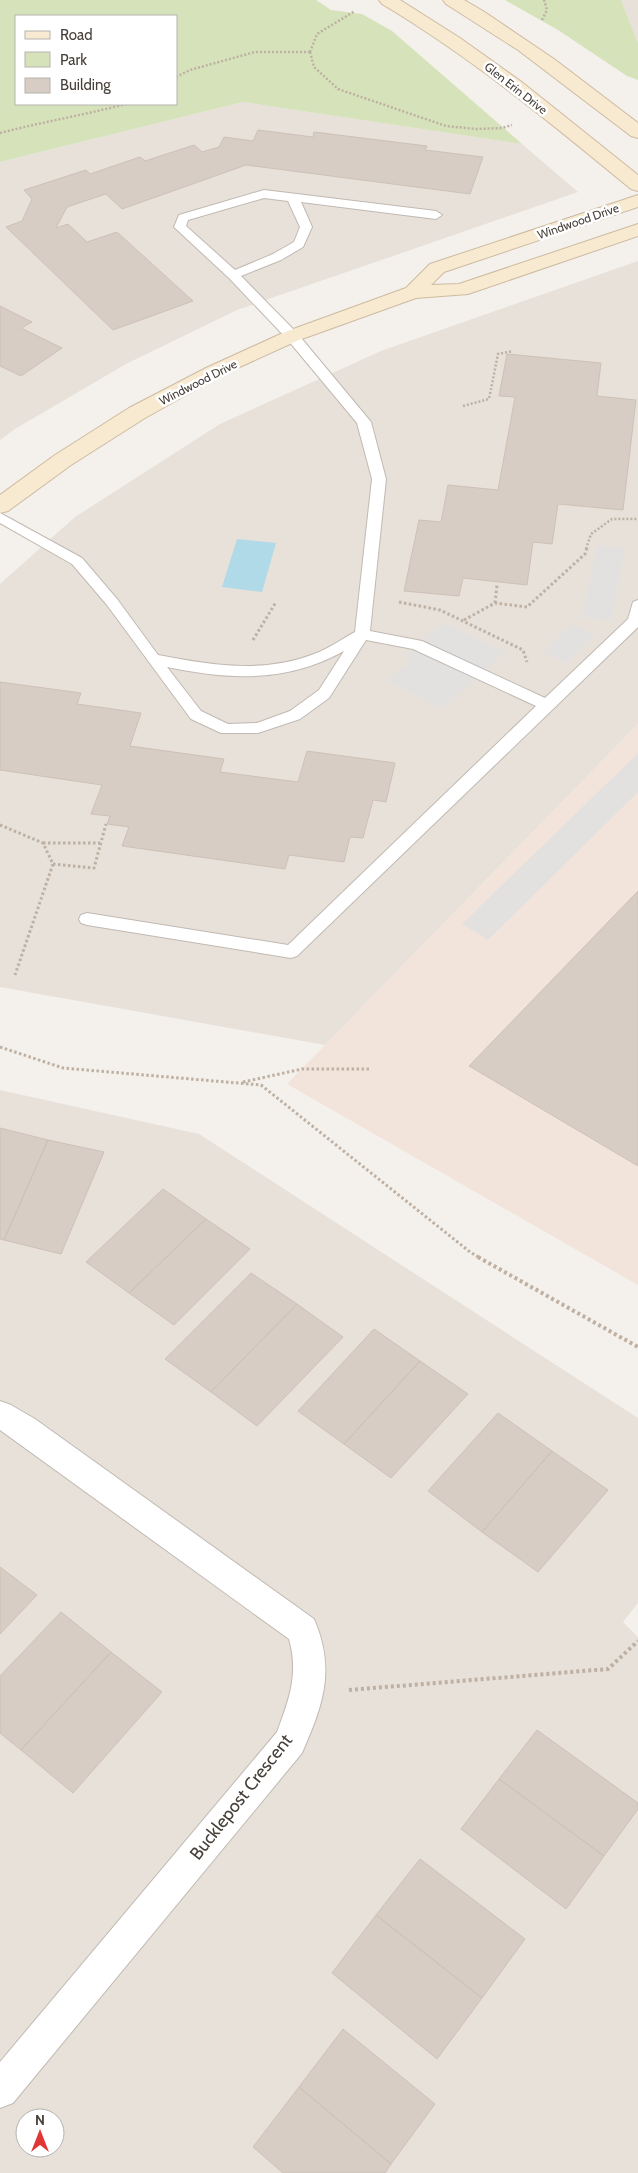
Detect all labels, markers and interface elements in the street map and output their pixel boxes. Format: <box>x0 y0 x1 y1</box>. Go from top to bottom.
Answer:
legend <box>15 15 178 105</box>
text: Road <box>60 26 93 44</box>
text: Park <box>60 51 87 69</box>
street label: Glen Erin Drive <box>482 59 550 117</box>
text: Building <box>60 76 111 94</box>
street label: Windwood Drive <box>535 200 621 242</box>
street label: Windwood Drive <box>157 356 239 408</box>
street label: Bucklepost Crescent <box>185 1730 297 1864</box>
north arrow <box>15 2108 65 2158</box>
text: N <box>35 2111 45 2129</box>

